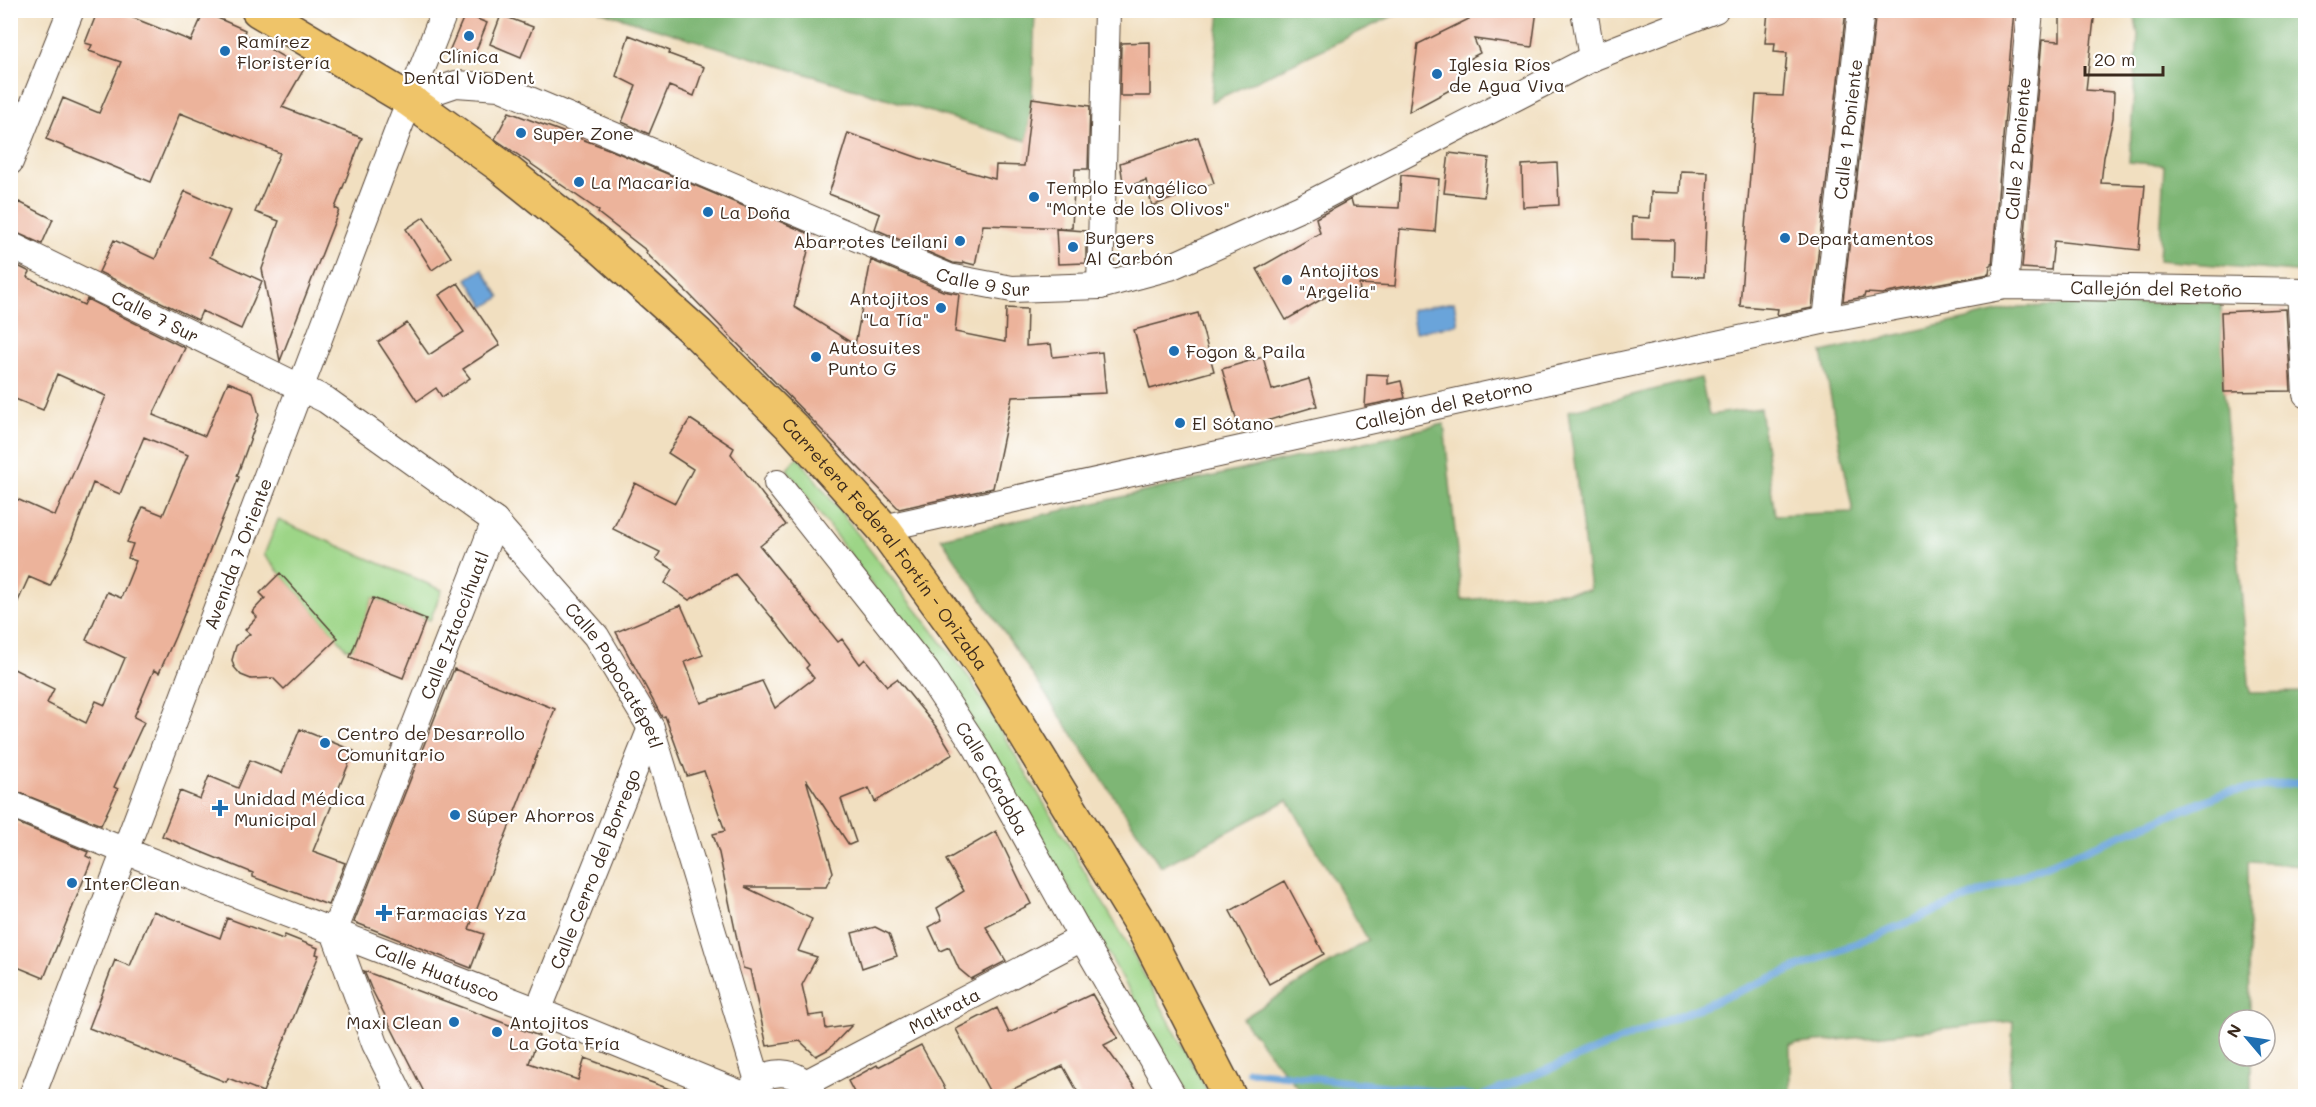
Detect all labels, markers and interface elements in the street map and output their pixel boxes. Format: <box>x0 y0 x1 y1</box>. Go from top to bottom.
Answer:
place label: Ramírez Floristería <box>237 29 331 74</box>
marker: Clínica Dental VioDent <box>462 29 476 43</box>
scale bar <box>2085 39 2163 77</box>
marker: Ramírez Floristería <box>218 44 232 58</box>
place label: Clínica Dental VioDent <box>403 44 535 89</box>
text: 20 m <box>2094 47 2135 71</box>
place label: Iglesia Ríos de Agua Viva <box>1449 52 1565 97</box>
street label: Calle 1 Poniente <box>1828 58 1867 201</box>
marker: Iglesia Ríos de Agua Viva <box>1430 67 1444 81</box>
street label: Calle 2 Poniente <box>1999 76 2036 221</box>
place label: Super Zone <box>533 121 634 145</box>
marker: Super Zone <box>514 126 528 140</box>
place label: La Macaria <box>591 170 691 194</box>
marker: La Macaria <box>572 175 586 189</box>
place label: Templo Evangélico "Monte de los Olivos" <box>1046 175 1230 220</box>
marker: Templo Evangélico "Monte de los Olivos" <box>1027 190 1041 204</box>
place label: La Doña <box>720 200 791 224</box>
marker: La Doña <box>701 205 715 219</box>
place label: Burgers Al Carbón <box>1085 225 1173 270</box>
place label: Departamentos <box>1797 226 1934 250</box>
place label: Abarrotes Leilani <box>793 229 948 253</box>
marker: Departamentos <box>1778 231 1792 245</box>
marker: Abarrotes Leilani <box>953 234 967 248</box>
marker: Burgers Al Carbón <box>1066 240 1080 254</box>
place label: Antojitos "Argelia" <box>1299 258 1379 303</box>
street label: Calle 9 Sur <box>932 261 1031 301</box>
marker: Antojitos "Argelia" <box>1280 273 1294 287</box>
street label: Callejón del Retoño <box>2070 275 2242 302</box>
street label: Calle 7 Sur <box>108 285 203 348</box>
place label: Antojitos "La Tía" <box>849 286 929 331</box>
marker: Antojitos "La Tía" <box>934 301 948 315</box>
place label: Autosuites Punto G <box>828 335 921 380</box>
place label: Fogon & Paila <box>1186 339 1306 363</box>
marker: Fogon & Paila <box>1167 344 1181 358</box>
marker: Autosuites Punto G <box>809 350 823 364</box>
street label: Callejón del Retorno <box>1353 373 1535 436</box>
place label: El Sótano <box>1192 411 1274 435</box>
street label: Carretera Federal Fortín - Orizaba <box>777 412 994 675</box>
marker: El Sótano <box>1173 416 1187 430</box>
street label: Avenida 7 Oriente <box>198 475 277 633</box>
street label: Calle Iztaccíhuatl <box>414 547 494 703</box>
street label: Calle Popocatépetl <box>560 597 668 751</box>
street label: Calle Córdoba <box>950 717 1034 839</box>
place label: Centro de Desarrollo Comunitario <box>337 721 525 766</box>
marker: Centro de Desarrollo Comunitario <box>318 736 332 750</box>
street label: Calle Cerro del Borrego <box>544 765 646 973</box>
place label: Unidad Médica Municipal <box>234 786 366 831</box>
marker: Unidad Médica Municipal <box>211 799 229 817</box>
place label: Súper Ahorros <box>467 803 595 827</box>
marker: Súper Ahorros <box>448 808 462 822</box>
place label: InterClean <box>84 871 180 895</box>
marker: InterClean <box>65 876 79 890</box>
place label: Farmacias Yza <box>396 901 527 925</box>
marker: Farmacias Yza <box>377 906 391 920</box>
street label: Calle Huatusco <box>371 937 503 1007</box>
street label: Maltrata <box>904 982 984 1039</box>
north arrow <box>2217 1008 2277 1068</box>
place label: Maxi Clean <box>346 1010 442 1034</box>
place label: Antojitos La Gota Fría <box>509 1010 620 1055</box>
marker: Maxi Clean <box>447 1015 461 1029</box>
text: N <box>2221 1020 2246 1041</box>
marker: Antojitos La Gota Fría <box>490 1025 504 1039</box>

